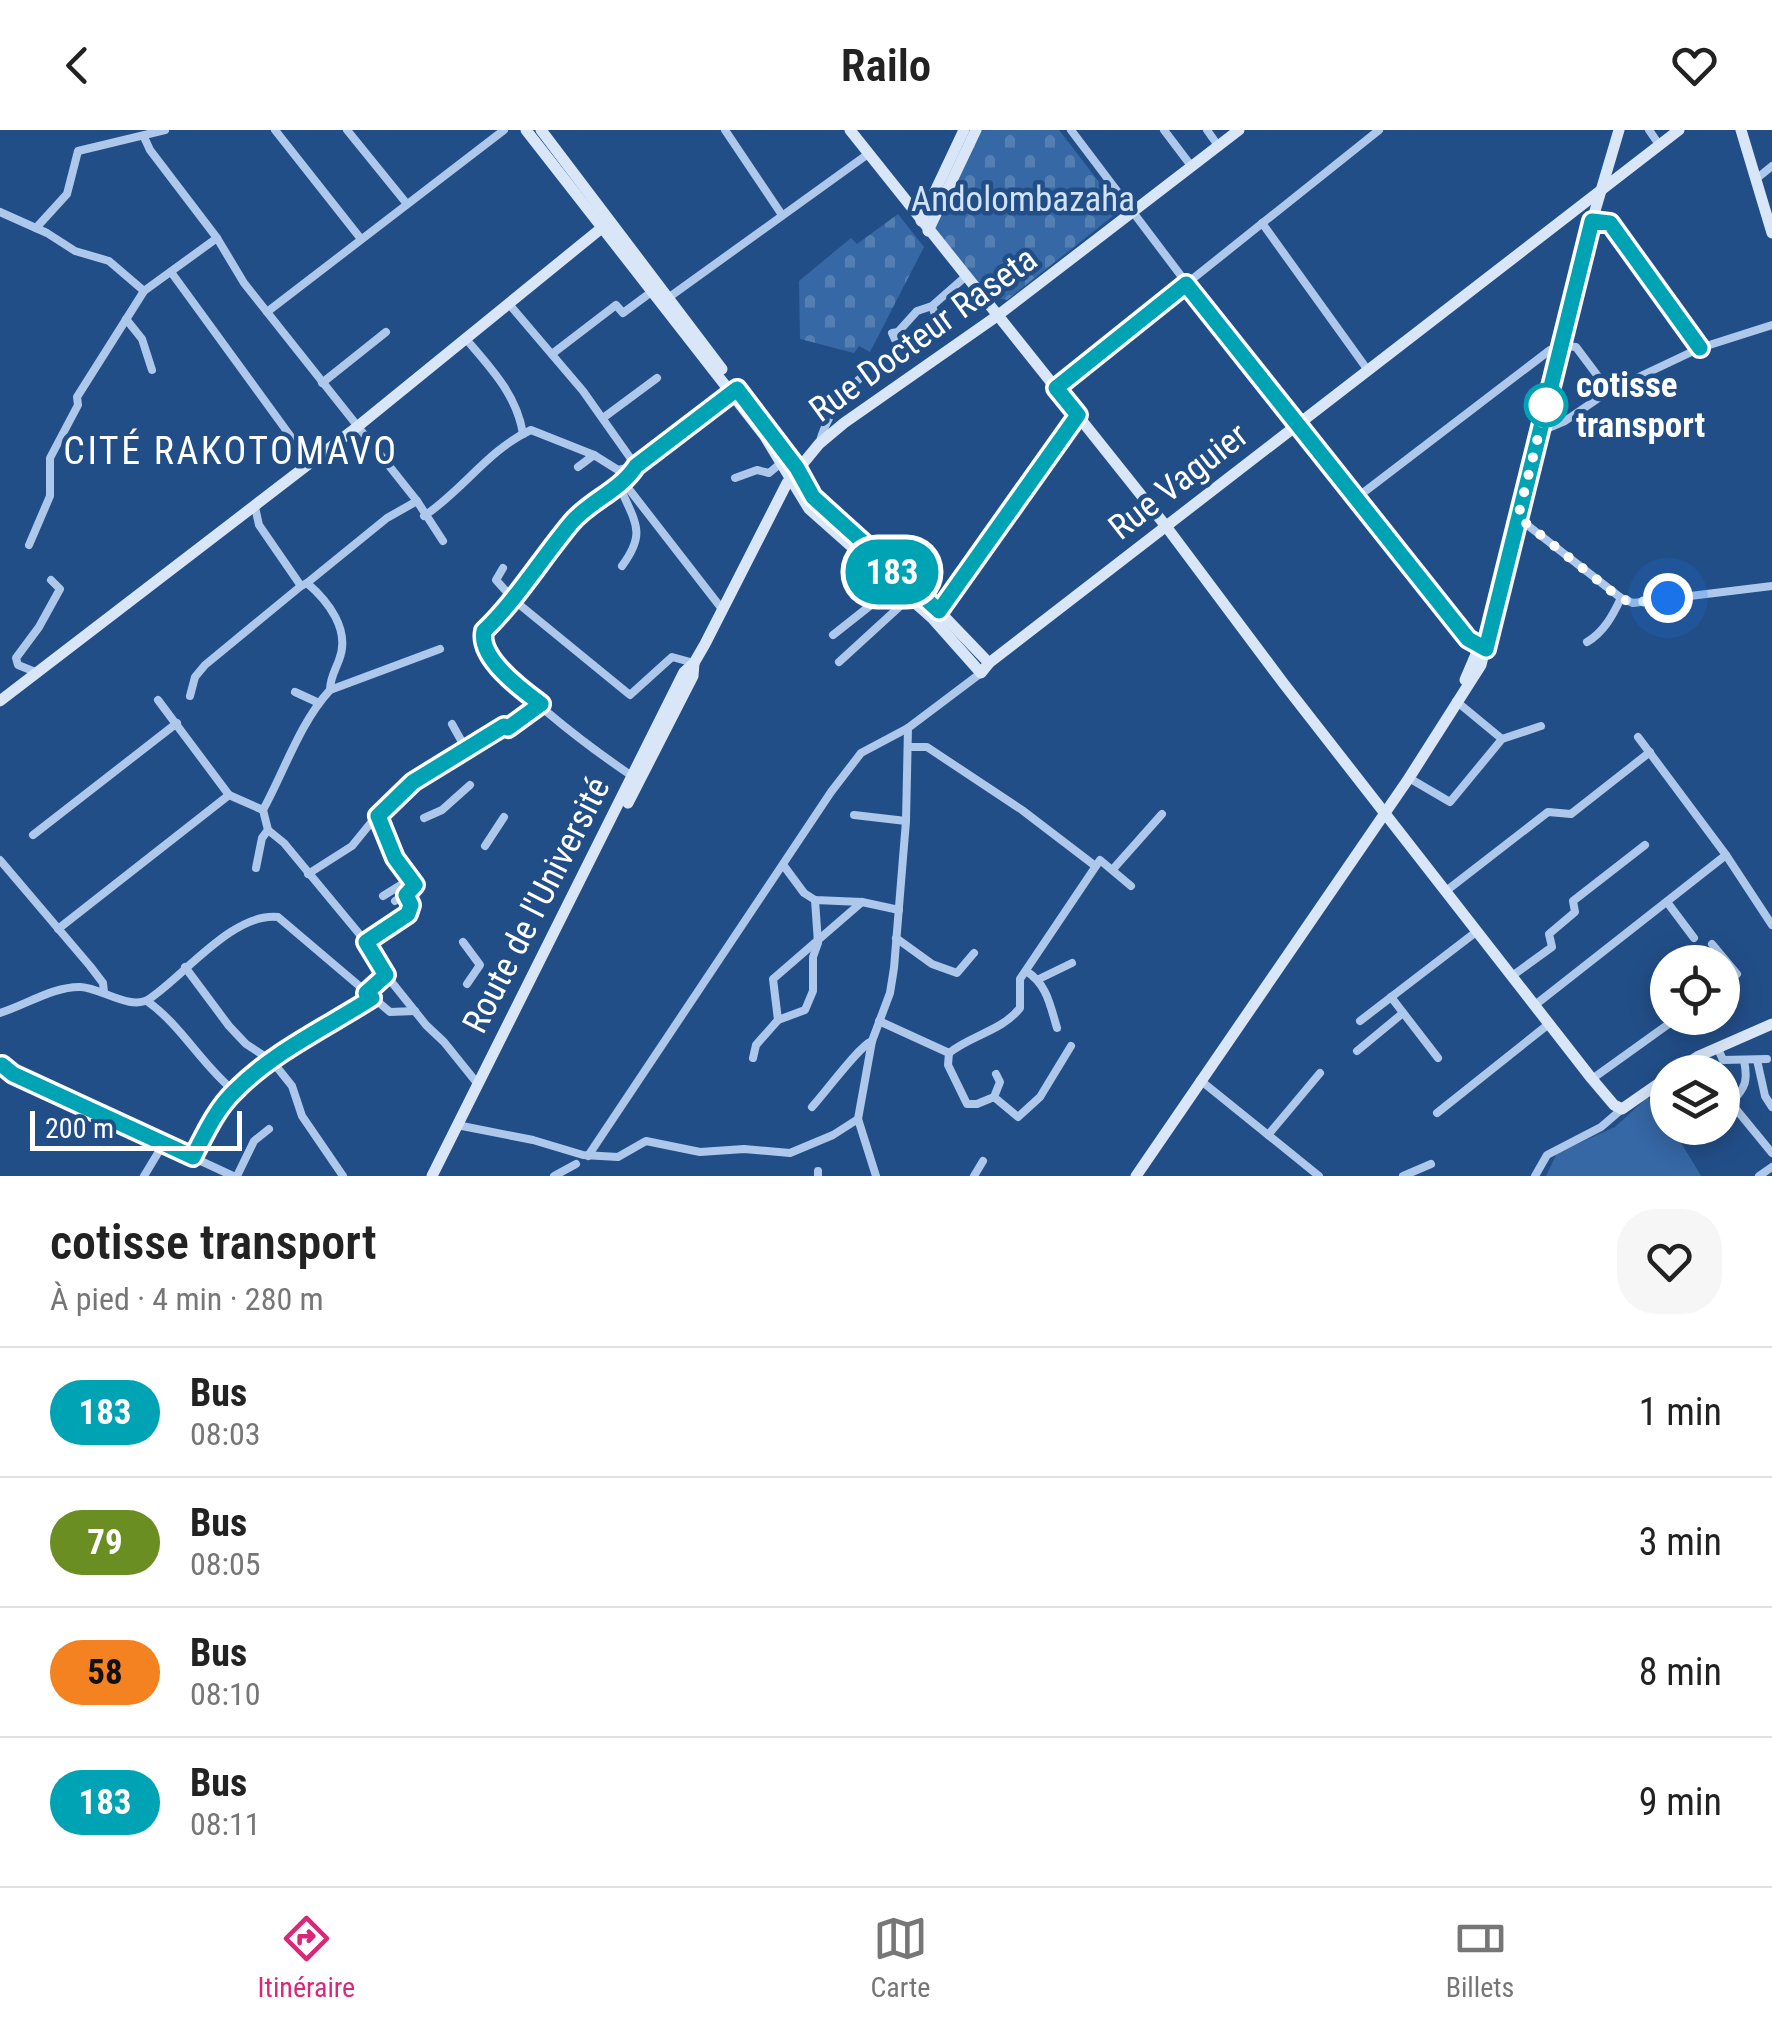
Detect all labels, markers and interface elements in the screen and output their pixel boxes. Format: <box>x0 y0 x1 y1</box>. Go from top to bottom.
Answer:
icon: back <box>50 38 105 93</box>
icon: heart <box>1667 38 1722 93</box>
text: Railo <box>841 39 931 92</box>
park label: Andolombazaha <box>911 179 1135 220</box>
street label: Rue Docteur Raseta <box>802 238 1045 431</box>
place label: cotisse transport <box>1576 365 1705 446</box>
marker: cotisse transport <box>1525 384 1567 426</box>
street label: Rue Vaguier <box>1101 415 1256 548</box>
district label: CITÉ RAKOTOMAVO <box>63 428 399 473</box>
line badge: 183 <box>834 540 950 604</box>
text: 183 <box>865 552 919 593</box>
your location <box>1643 573 1693 623</box>
street label: Route de l'Université <box>454 771 619 1040</box>
map controls <box>1650 945 1740 1145</box>
button: locate <box>1650 945 1740 1035</box>
button: layers <box>1650 1055 1740 1145</box>
scale bar <box>30 1106 242 1150</box>
text: 200 m <box>45 1112 114 1145</box>
button: heart <box>1617 1209 1722 1314</box>
text: cotisse transport <box>50 1214 377 1271</box>
text: À pied · 4 min · 280 m <box>50 1280 324 1318</box>
text: Bus <box>190 1371 247 1415</box>
text: 1 min <box>1639 1390 1722 1434</box>
text: 183 <box>78 1392 132 1433</box>
text: 08:03 <box>190 1415 261 1453</box>
text: Bus <box>190 1501 247 1545</box>
text: 3 min <box>1639 1520 1722 1564</box>
text: 79 <box>87 1522 123 1563</box>
text: 08:05 <box>190 1545 261 1583</box>
text: Bus <box>190 1631 247 1675</box>
text: 8 min <box>1639 1650 1722 1694</box>
text: 58 <box>87 1652 123 1693</box>
text: 08:10 <box>190 1675 261 1713</box>
text: Bus <box>190 1761 247 1805</box>
text: 9 min <box>1639 1780 1722 1824</box>
text: 183 <box>78 1782 132 1823</box>
text: 08:11 <box>190 1805 261 1843</box>
tab: Itinéraire <box>258 1911 355 2004</box>
tab: Carte <box>870 1911 930 2004</box>
tab: Billets <box>1446 1911 1514 2004</box>

